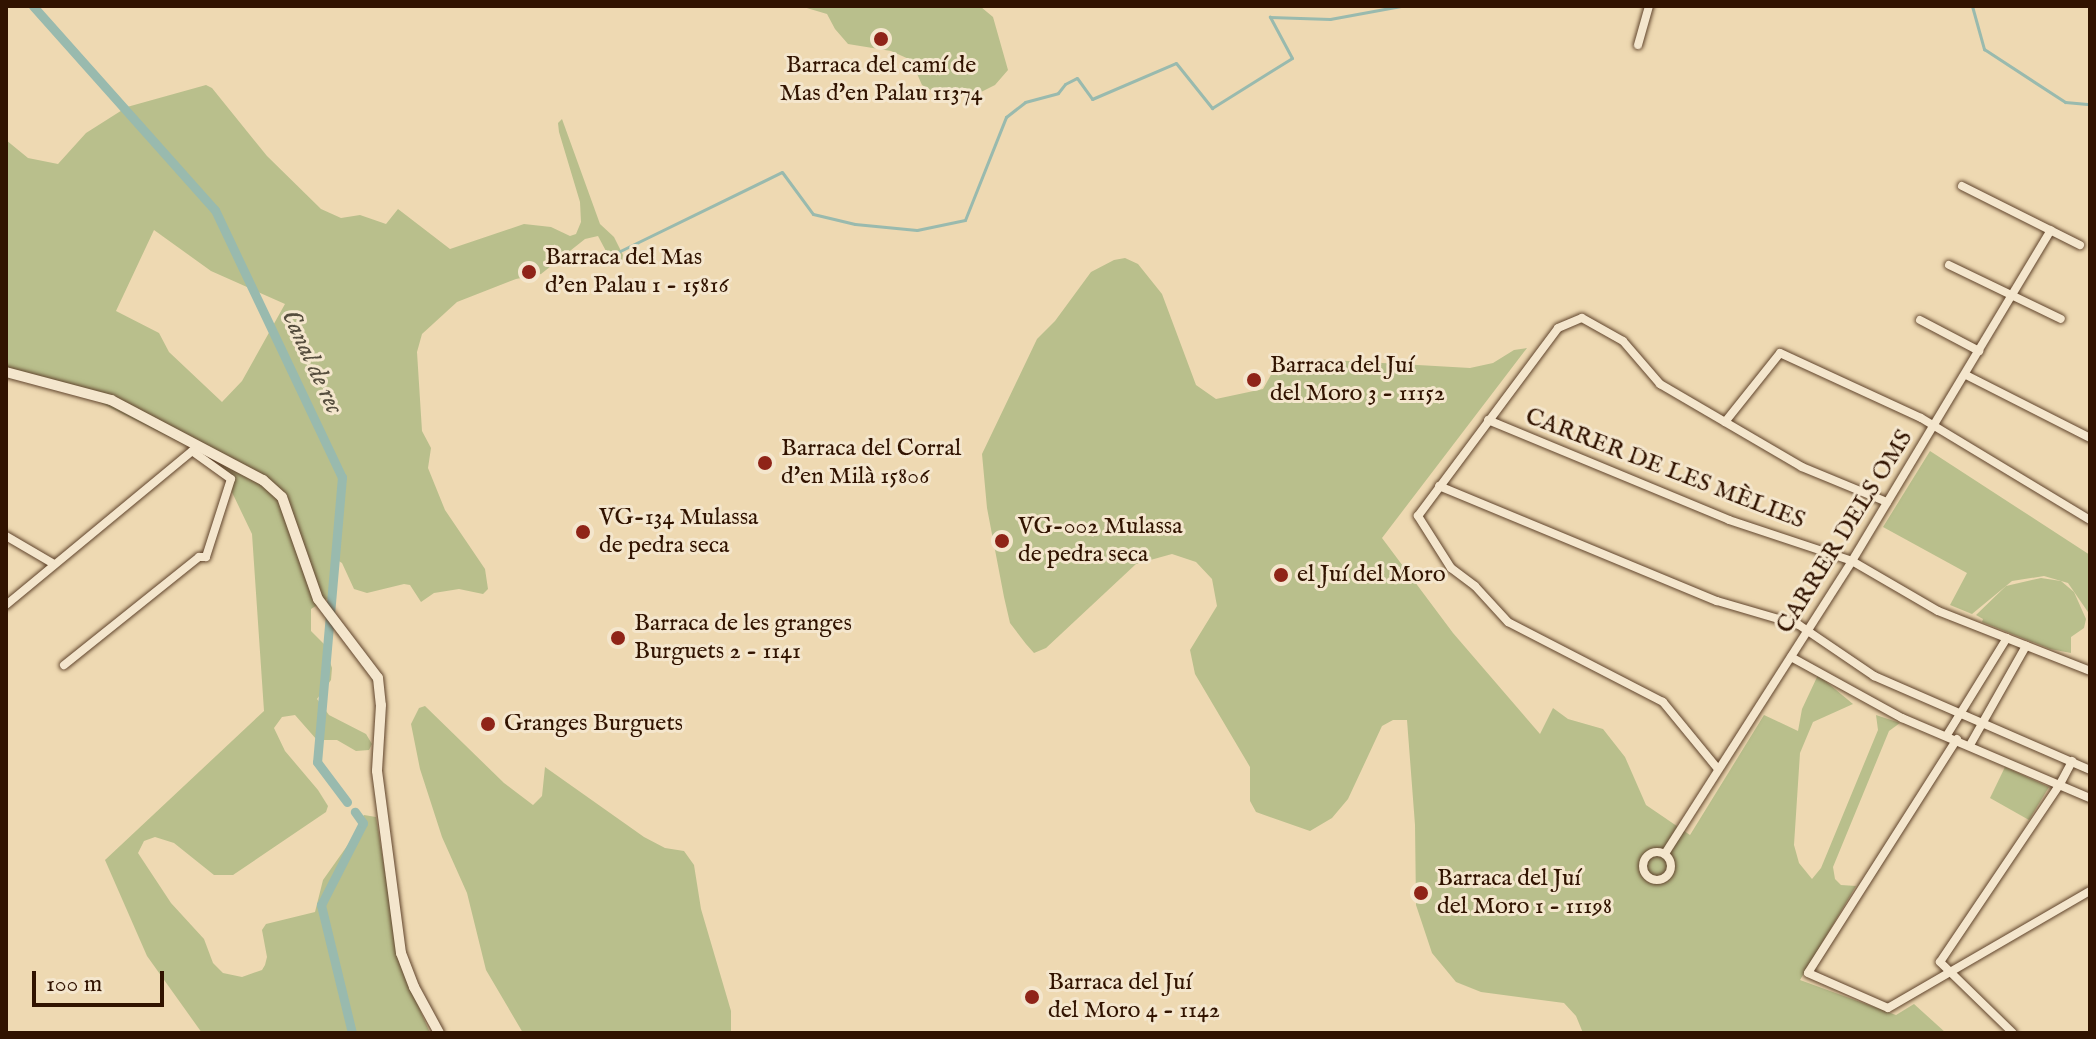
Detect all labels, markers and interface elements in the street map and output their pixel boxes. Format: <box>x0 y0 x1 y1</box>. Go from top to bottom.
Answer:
marker: Barraca del camí de Mas d'en Palau 11374 <box>872 30 890 48</box>
place label: Barraca del camí de Mas d'en Palau 11374 <box>779 52 983 108</box>
place label: Barraca del Mas d'en Palau 1 - 15816 <box>545 244 729 300</box>
marker: Barraca del Mas d'en Palau 1 - 15816 <box>520 263 538 281</box>
water label: Canal de rec <box>274 305 350 419</box>
place label: Barraca del Juí del Moro 3 - 11152 <box>1270 352 1445 408</box>
marker: Barraca del Juí del Moro 3 - 11152 <box>1245 371 1263 389</box>
street label: CARRER DE LES MÈLIES <box>1521 402 1809 536</box>
street label: CARRER DELS OMS <box>1771 425 1919 639</box>
place label: Barraca del Corral d'en Milà 15806 <box>781 435 961 491</box>
marker: Barraca del Corral d'en Milà 15806 <box>756 454 774 472</box>
place label: VG-134 Mulassa de pedra seca <box>599 504 758 560</box>
place label: VG-002 Mulassa de pedra seca <box>1018 513 1183 569</box>
marker: VG-134 Mulassa de pedra seca <box>574 523 592 541</box>
marker: VG-002 Mulassa de pedra seca <box>993 532 1011 550</box>
place label: el Juí del Moro <box>1297 561 1446 589</box>
marker: el Juí del Moro <box>1272 566 1290 584</box>
place label: Barraca de les granges Burguets 2 - 1141 <box>634 610 852 666</box>
marker: Barraca de les granges Burguets 2 - 1141 <box>609 629 627 647</box>
place label: Granges Burguets <box>504 710 683 738</box>
marker: Granges Burguets <box>479 715 497 733</box>
place label: Barraca del Juí del Moro 1 - 11198 <box>1437 865 1612 921</box>
marker: Barraca del Juí del Moro 1 - 11198 <box>1412 884 1430 902</box>
scale bar <box>36 955 168 1005</box>
text: 100 m <box>46 969 102 1000</box>
place label: Barraca del Juí del Moro 4 - 1142 <box>1048 969 1220 1025</box>
marker: Barraca del Juí del Moro 4 - 1142 <box>1023 988 1041 1006</box>

